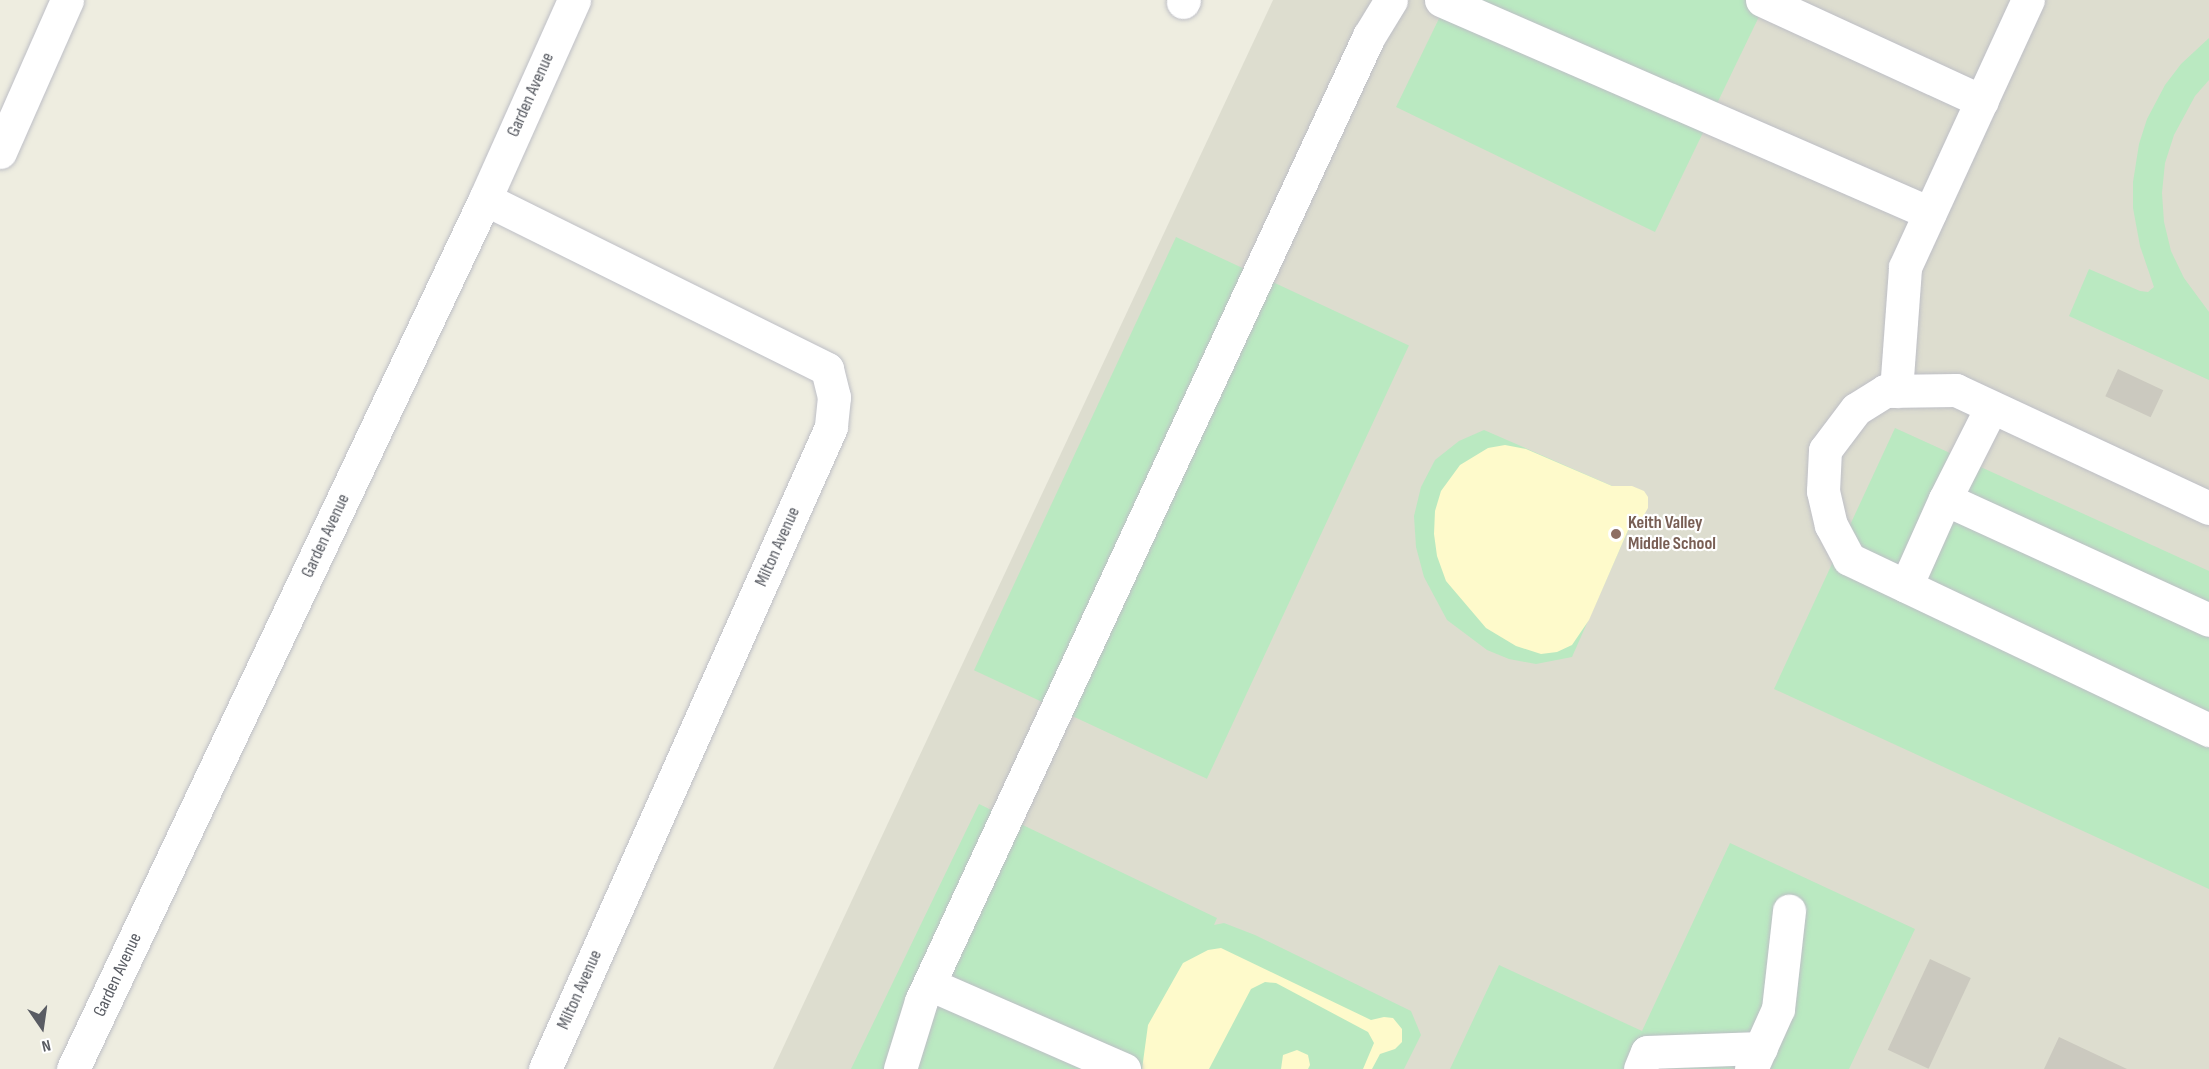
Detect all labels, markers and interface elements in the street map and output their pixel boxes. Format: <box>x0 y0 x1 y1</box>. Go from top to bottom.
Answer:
street label: Garden Avenue <box>503 49 559 141</box>
street label: Garden Avenue <box>297 491 355 581</box>
street label: Milton Avenue <box>751 504 805 590</box>
place label: Keith Valley Middle School <box>1628 513 1716 556</box>
marker: Keith Valley Middle School <box>1609 527 1623 541</box>
street label: Garden Avenue <box>89 930 147 1020</box>
street label: Milton Avenue <box>553 947 607 1033</box>
north arrow <box>12 997 72 1057</box>
text: N <box>40 1035 52 1055</box>

